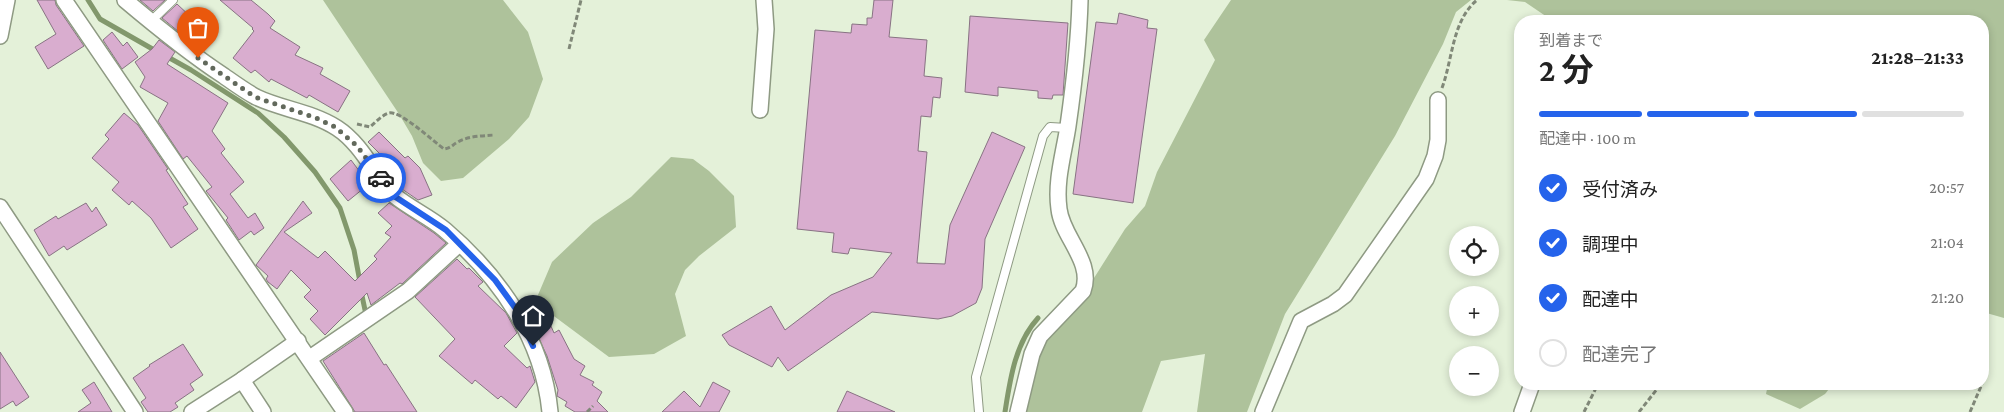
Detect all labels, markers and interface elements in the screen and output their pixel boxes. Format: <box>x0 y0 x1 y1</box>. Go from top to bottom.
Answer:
pin <box>177 7 219 58</box>
icon: bag <box>184 14 212 42</box>
text: 到着まで <box>1539 32 1603 49</box>
text: 21:28–21:33 <box>1871 47 1964 68</box>
text: 2 分 <box>1539 52 1593 88</box>
text: 配達中 · 100 m <box>1539 130 1636 147</box>
courier <box>356 153 406 203</box>
icon: car <box>367 164 395 192</box>
icon: check <box>1539 174 1567 202</box>
text: 受付済み <box>1582 179 1658 200</box>
text: 20:57 <box>1929 179 1964 196</box>
map controls <box>1449 226 1499 396</box>
button: locate <box>1449 226 1499 276</box>
icon: check <box>1539 229 1567 257</box>
text: 調理中 <box>1582 234 1639 255</box>
text: 21:04 <box>1930 234 1964 251</box>
icon: check <box>1539 284 1567 312</box>
button: + <box>1449 286 1499 336</box>
text: 配達中 <box>1582 289 1639 310</box>
text: 21:20 <box>1931 289 1964 306</box>
pin <box>512 295 554 346</box>
icon: home <box>519 302 547 330</box>
text: 配達完了 <box>1582 344 1658 365</box>
button: − <box>1449 346 1499 396</box>

